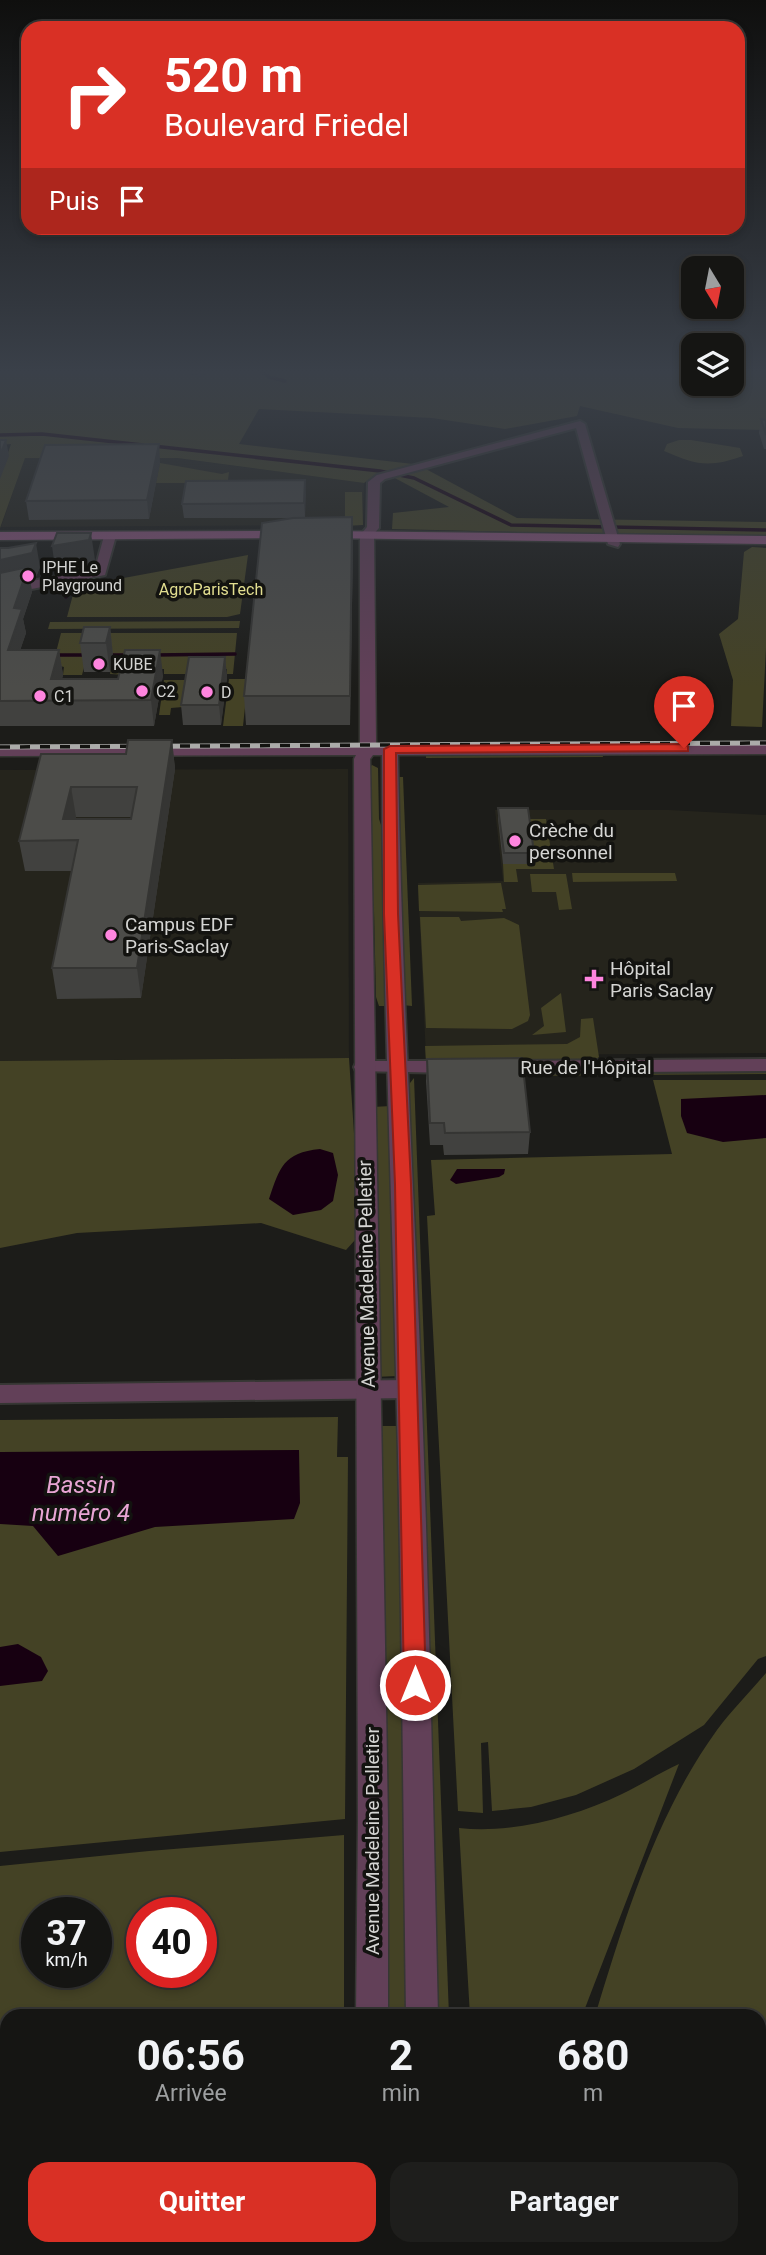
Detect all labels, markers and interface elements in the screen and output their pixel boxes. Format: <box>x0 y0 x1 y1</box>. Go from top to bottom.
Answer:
text: 520 m <box>164 47 303 104</box>
icon: right <box>49 49 140 140</box>
text: Boulevard Friedel <box>164 106 409 144</box>
icon: arrive <box>113 182 151 220</box>
text: Puis <box>49 186 99 216</box>
north arrow <box>681 256 744 318</box>
map controls <box>681 256 744 396</box>
button: layers <box>681 333 744 396</box>
place label: IPHE Le Playground <box>42 558 122 595</box>
marker: IPHE Le Playground <box>20 568 36 584</box>
park label: AgroParisTech <box>159 580 263 599</box>
place label: KUBE <box>113 655 152 674</box>
marker: KUBE <box>91 656 107 672</box>
pin <box>654 676 714 748</box>
place label: C2 <box>156 682 175 701</box>
marker: C2 <box>134 683 150 699</box>
place label: D <box>221 683 232 702</box>
marker: D <box>199 684 215 700</box>
place label: C1 <box>54 687 73 706</box>
icon: arrive <box>665 687 703 725</box>
marker: C1 <box>32 688 48 704</box>
place label: Crèche du personnel <box>529 819 614 864</box>
marker: Crèche du personnel <box>507 833 523 849</box>
place label: Campus EDF Paris-Saclay <box>125 913 234 958</box>
marker: Campus EDF Paris-Saclay <box>103 927 119 943</box>
place label: Hôpital Paris Saclay <box>610 957 713 1002</box>
marker: Hôpital Paris Saclay <box>584 969 604 989</box>
street label: Rue de l'Hôpital <box>520 1056 652 1079</box>
street label: Avenue Madeleine Pelletier <box>353 1159 380 1388</box>
water label: Bassin numéro 4 <box>32 1471 130 1527</box>
position arrow <box>378 1648 452 1722</box>
street label: Avenue Madeleine Pelletier <box>361 1727 384 1955</box>
speed limit sign: 40 <box>126 1897 217 1988</box>
text: 37 <box>46 1913 87 1954</box>
text: km/h <box>45 1949 88 1970</box>
text: 06:56 <box>137 2031 245 2080</box>
text: 2 <box>389 2031 413 2080</box>
text: 680 <box>557 2031 629 2080</box>
text: Arrivée <box>155 2080 227 2107</box>
text: min <box>382 2080 420 2107</box>
text: m <box>583 2080 603 2107</box>
button: Quitter <box>28 2162 376 2242</box>
button: Partager <box>390 2162 738 2242</box>

